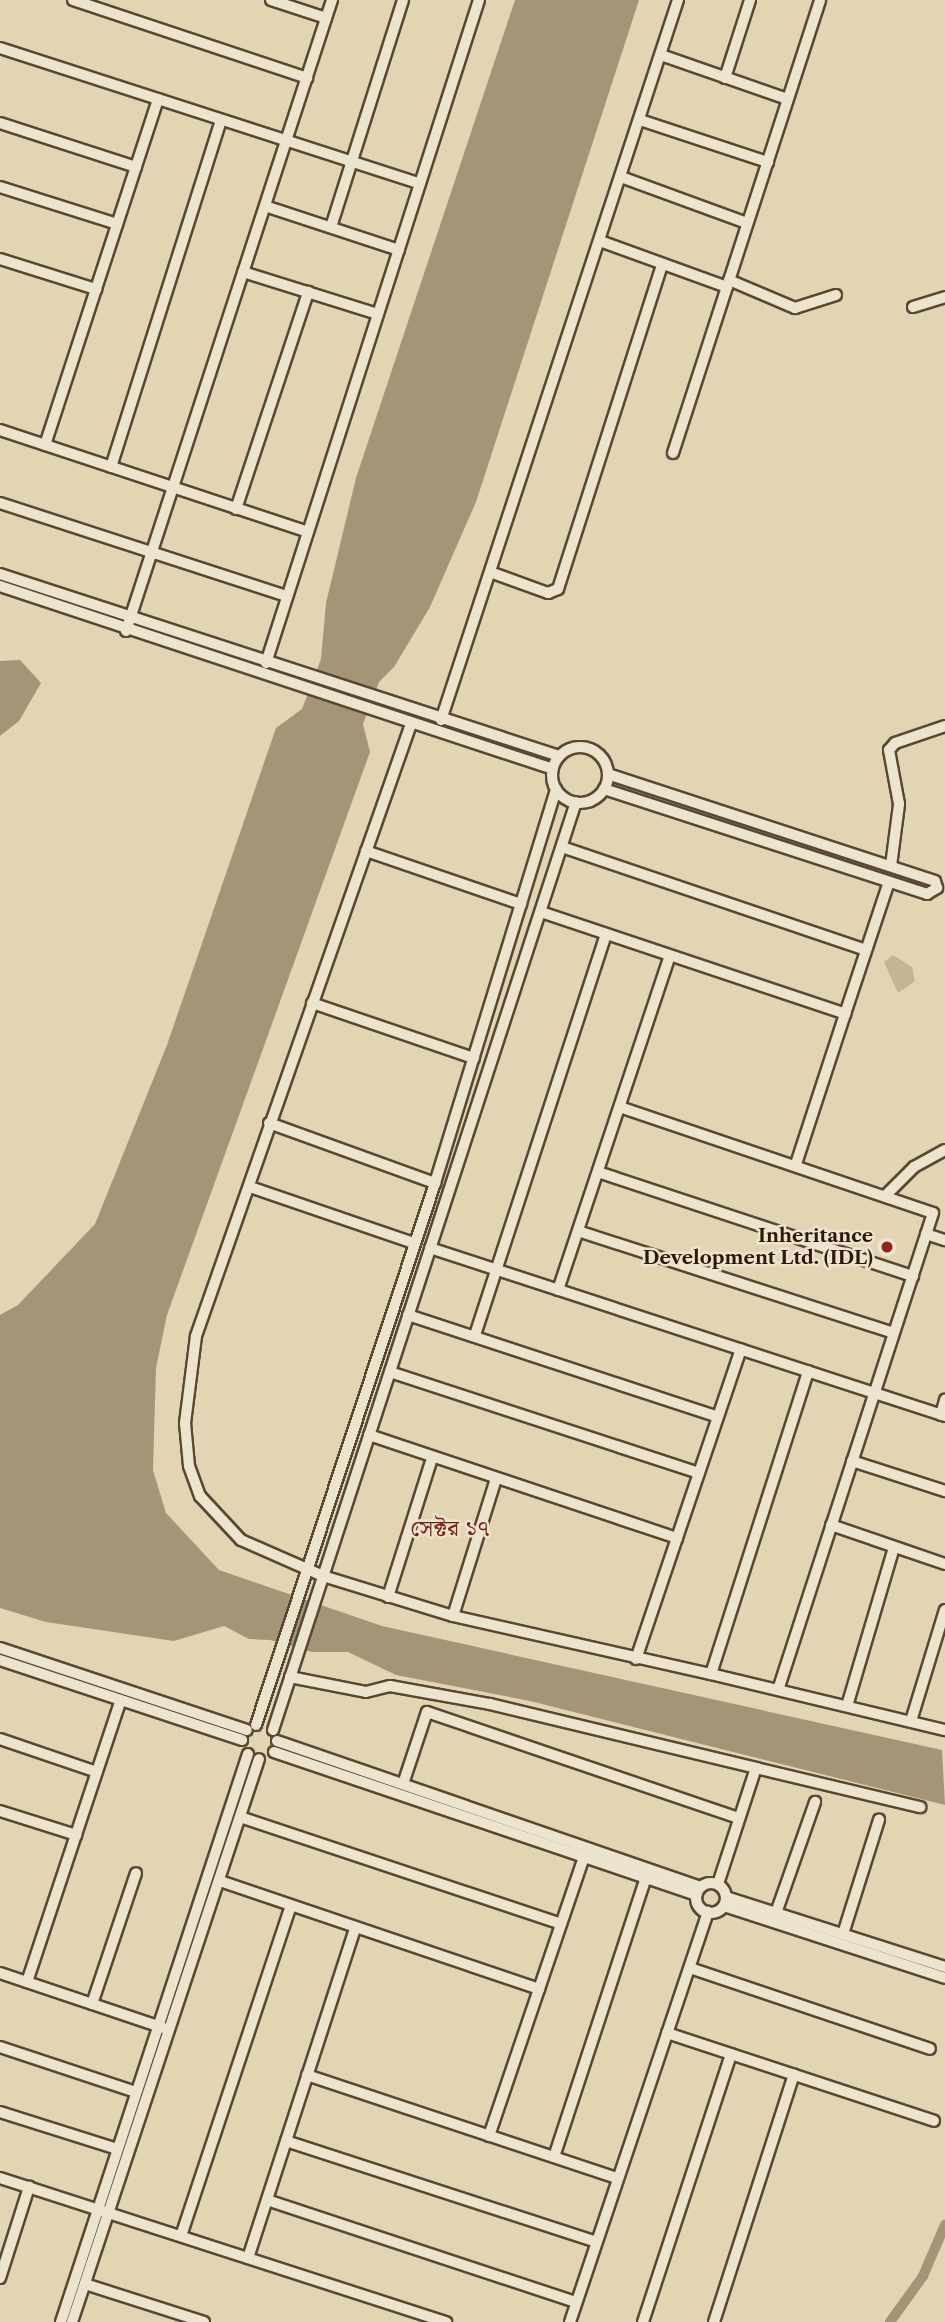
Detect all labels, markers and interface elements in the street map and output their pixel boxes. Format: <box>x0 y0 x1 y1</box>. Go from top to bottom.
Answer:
place label: Inheritance Development Ltd. (IDL) <box>643 1225 873 1269</box>
marker: Inheritance Development Ltd. (IDL) <box>879 1239 895 1255</box>
district label: সেক্টর ১৭ <box>410 1514 490 1542</box>

